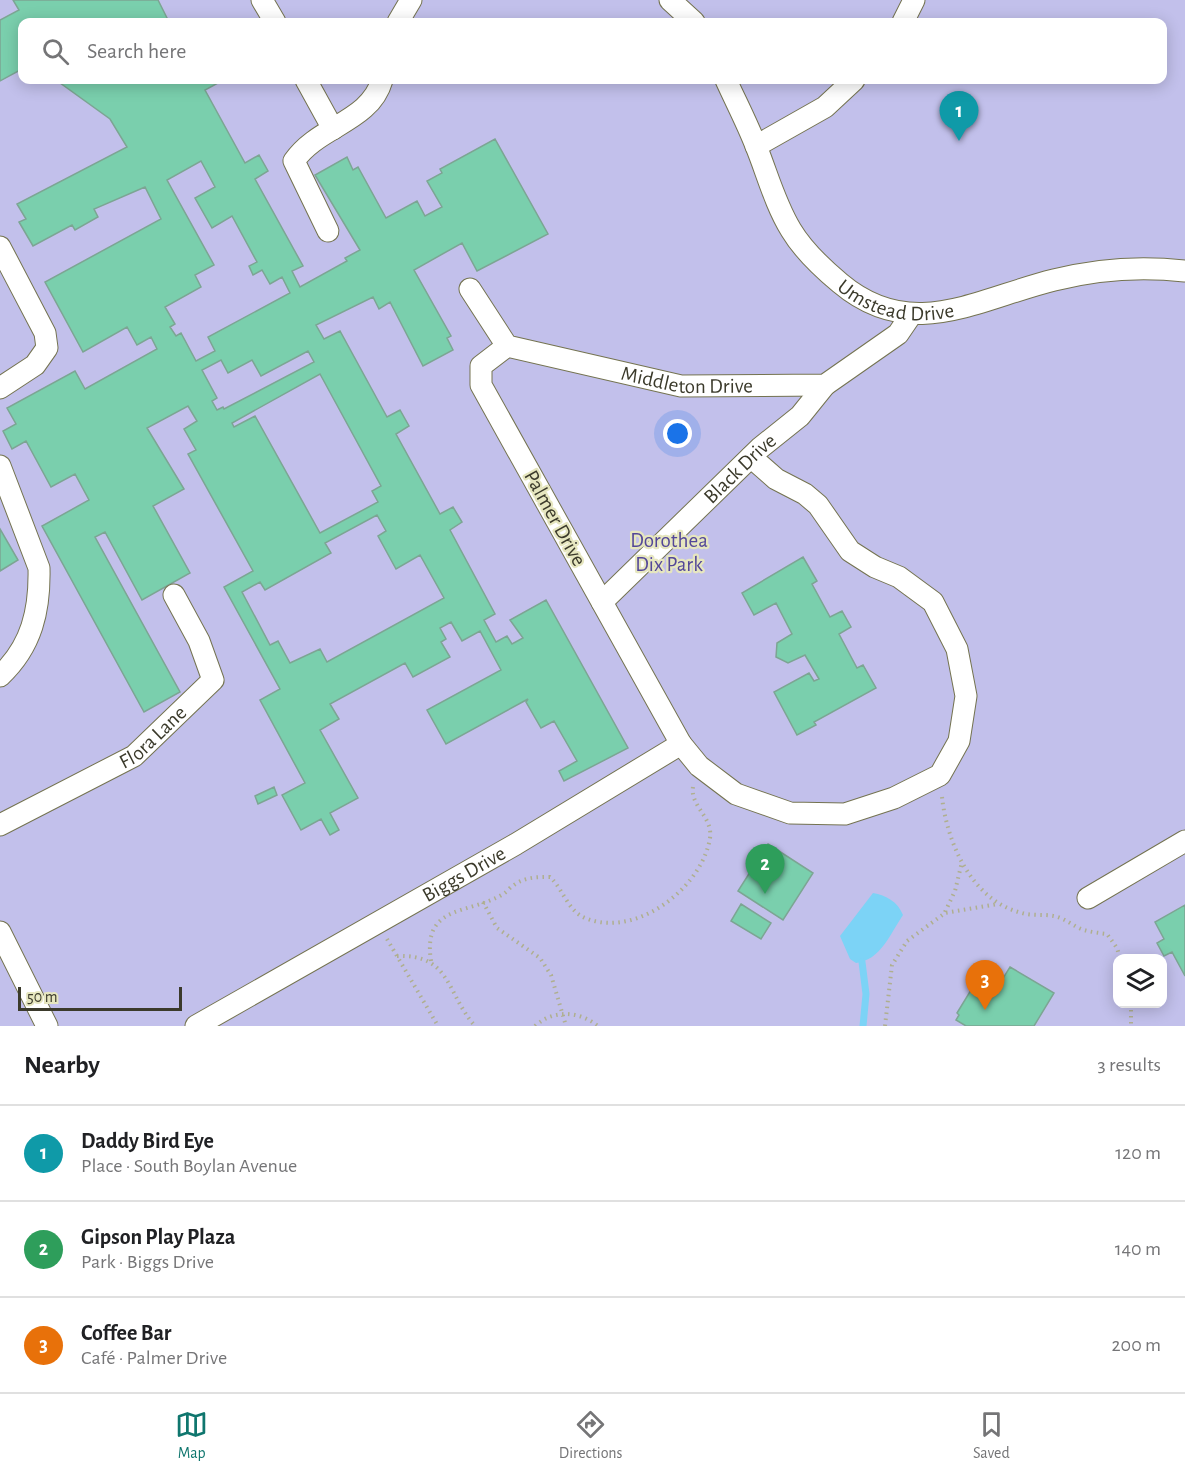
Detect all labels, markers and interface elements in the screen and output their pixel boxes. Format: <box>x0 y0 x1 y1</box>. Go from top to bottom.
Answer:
search box <box>18 18 1167 84</box>
icon: search <box>39 35 72 68</box>
text: Search here <box>87 40 186 62</box>
pin: 1 <box>940 92 978 141</box>
street label: Umstead Drive <box>834 275 956 324</box>
street label: Middleton Drive <box>619 362 753 397</box>
your location <box>663 419 692 448</box>
street label: Black Drive <box>700 429 780 507</box>
street label: Palmer Drive <box>520 467 590 569</box>
park label: Dorothea Dix Park <box>630 530 708 575</box>
street label: Flora Lane <box>116 701 190 772</box>
street label: Biggs Drive <box>419 842 509 906</box>
pin: 2 <box>746 844 784 894</box>
map controls <box>1113 954 1167 1008</box>
button: layers <box>1113 954 1167 1008</box>
pin: 3 <box>966 960 1004 1010</box>
scale bar <box>18 984 182 1012</box>
text: 50 m <box>27 989 58 1005</box>
text: Nearby <box>24 1052 100 1078</box>
text: 3 results <box>1097 1055 1161 1075</box>
text: Daddy Bird Eye <box>81 1130 214 1152</box>
text: 1 <box>40 1143 47 1163</box>
text: 120 m <box>1115 1143 1161 1163</box>
text: Place · South Boylan Avenue <box>81 1156 297 1176</box>
text: Gipson Play Plaza <box>81 1226 235 1248</box>
text: 2 <box>39 1239 48 1259</box>
text: 140 m <box>1115 1239 1161 1259</box>
text: Park · Biggs Drive <box>81 1252 214 1272</box>
text: Coffee Bar <box>81 1322 172 1344</box>
text: 3 <box>39 1335 48 1355</box>
text: 200 m <box>1111 1335 1161 1355</box>
text: Café · Palmer Drive <box>81 1348 227 1368</box>
tab: Map <box>175 1408 208 1463</box>
tab: Directions <box>559 1408 623 1463</box>
tab: Saved <box>973 1408 1010 1463</box>

